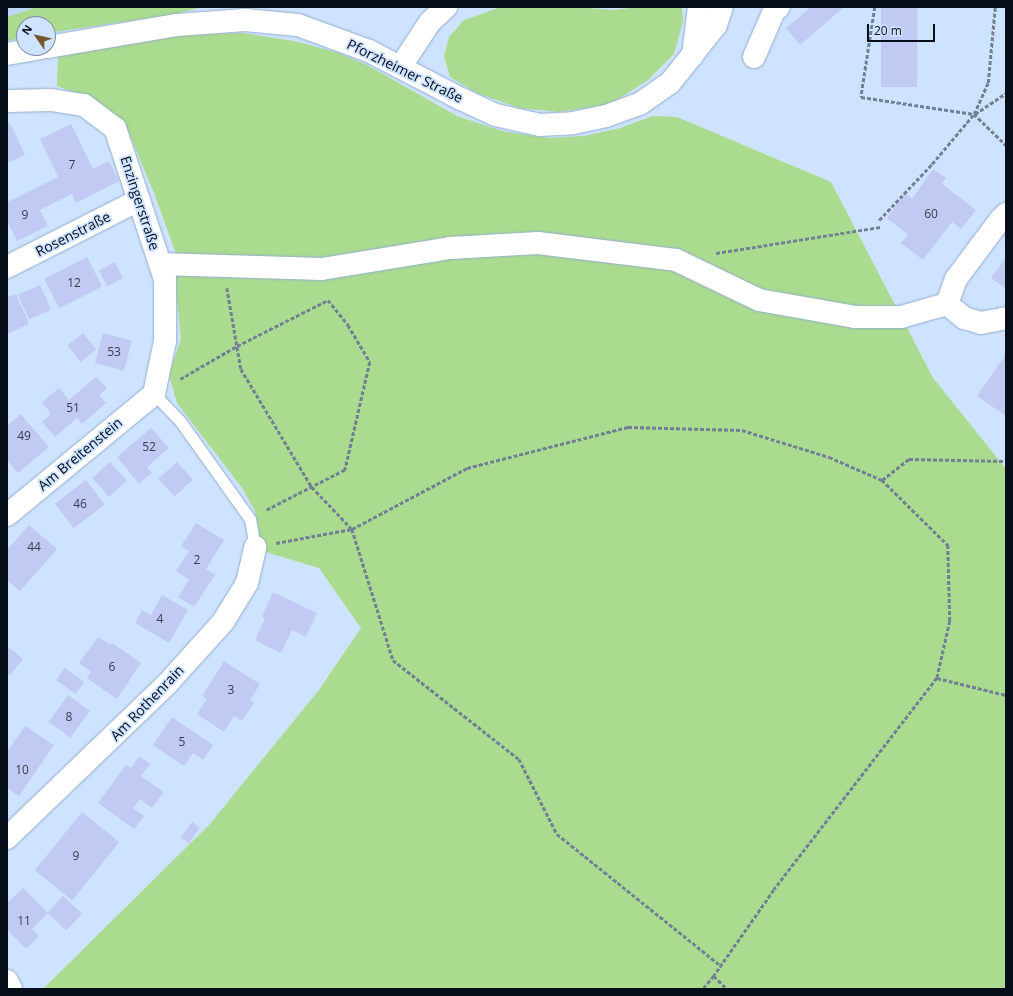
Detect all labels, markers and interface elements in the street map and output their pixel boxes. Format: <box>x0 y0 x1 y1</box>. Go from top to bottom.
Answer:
north arrow <box>16 16 56 56</box>
scale bar <box>869 16 937 42</box>
text: N <box>18 22 35 37</box>
text: 20 m <box>874 22 902 39</box>
street label: Pforzheimer Straße <box>344 36 466 106</box>
street label: Enzingerstraße <box>117 154 163 252</box>
house number: 7 <box>69 158 75 172</box>
house number: 60 <box>924 207 938 221</box>
house number: 9 <box>22 208 28 222</box>
street label: Rosenstraße <box>33 208 113 260</box>
house number: 12 <box>67 276 81 290</box>
house number: 53 <box>107 345 121 359</box>
house number: 51 <box>66 401 80 415</box>
street label: Am Breitenstein <box>35 414 125 494</box>
house number: 49 <box>17 429 31 443</box>
house number: 52 <box>142 440 156 454</box>
house number: 46 <box>73 497 87 511</box>
house number: 44 <box>27 540 41 554</box>
house number: 2 <box>194 553 200 567</box>
house number: 4 <box>157 612 163 626</box>
house number: 6 <box>109 660 115 674</box>
street label: Am Rothenrain <box>107 662 187 744</box>
house number: 3 <box>228 683 234 697</box>
house number: 8 <box>66 710 72 724</box>
house number: 5 <box>179 735 185 749</box>
house number: 10 <box>15 763 29 777</box>
house number: 9 <box>73 849 79 863</box>
house number: 11 <box>17 914 31 928</box>

